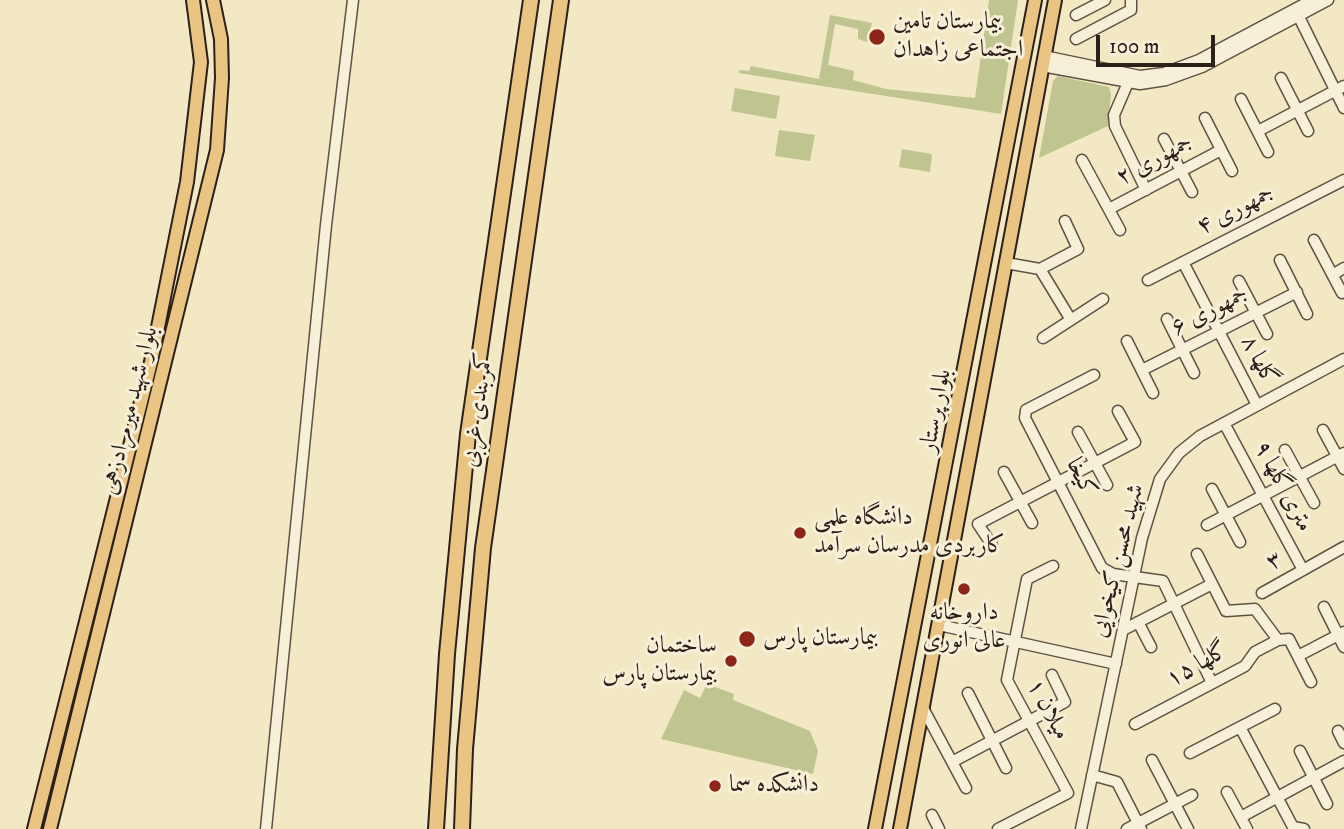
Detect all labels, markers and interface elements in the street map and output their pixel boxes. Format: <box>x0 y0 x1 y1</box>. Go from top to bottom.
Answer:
place label: بیمارستان تامین اجتماعی زاهدان <box>893 9 1023 65</box>
scale bar <box>1099 21 1218 65</box>
marker: بیمارستان تامین اجتماعی زاهدان <box>867 27 887 47</box>
text: 100 m <box>1109 34 1160 60</box>
street label: جمهوری ۲ <box>1112 129 1198 193</box>
street label: جمهوری ۴ <box>1193 179 1279 243</box>
street label: جمهوری ۶ <box>1167 280 1253 344</box>
street label: بلوار شهید میرمرادزهی <box>96 324 166 498</box>
street label: گلها ۸ <box>1233 331 1283 391</box>
street label: کمربندی غربی <box>457 351 501 469</box>
street label: بلوار پرستار <box>915 367 959 455</box>
street label: ۹ متری گلها <box>1246 437 1318 537</box>
street label: کیخا <box>1058 454 1102 502</box>
street label: شهید محسن کیخوایی <box>1086 481 1152 641</box>
place label: دانشگاه علمی کاربردی مدرسان سرآمد <box>814 505 1005 561</box>
marker: دانشگاه علمی کاربردی مدرسان سرآمد <box>792 525 808 541</box>
street label: ۳ <box>1262 546 1288 578</box>
marker: داروخانه عالی انوری <box>956 581 972 597</box>
place label: داروخانه عالی انوری <box>922 600 1006 656</box>
place label: بیمارستان پارس <box>763 625 878 653</box>
marker: بیمارستان پارس <box>737 629 757 649</box>
place label: ساختمان بیمارستان پارس <box>602 633 717 689</box>
street label: گلها ۱۵ <box>1162 637 1234 695</box>
marker: ساختمان بیمارستان پارس <box>723 653 739 669</box>
street label: میلان ۱ <box>1019 675 1075 745</box>
place label: دانشکده سما <box>729 772 819 800</box>
marker: دانشکده سما <box>707 778 723 794</box>

